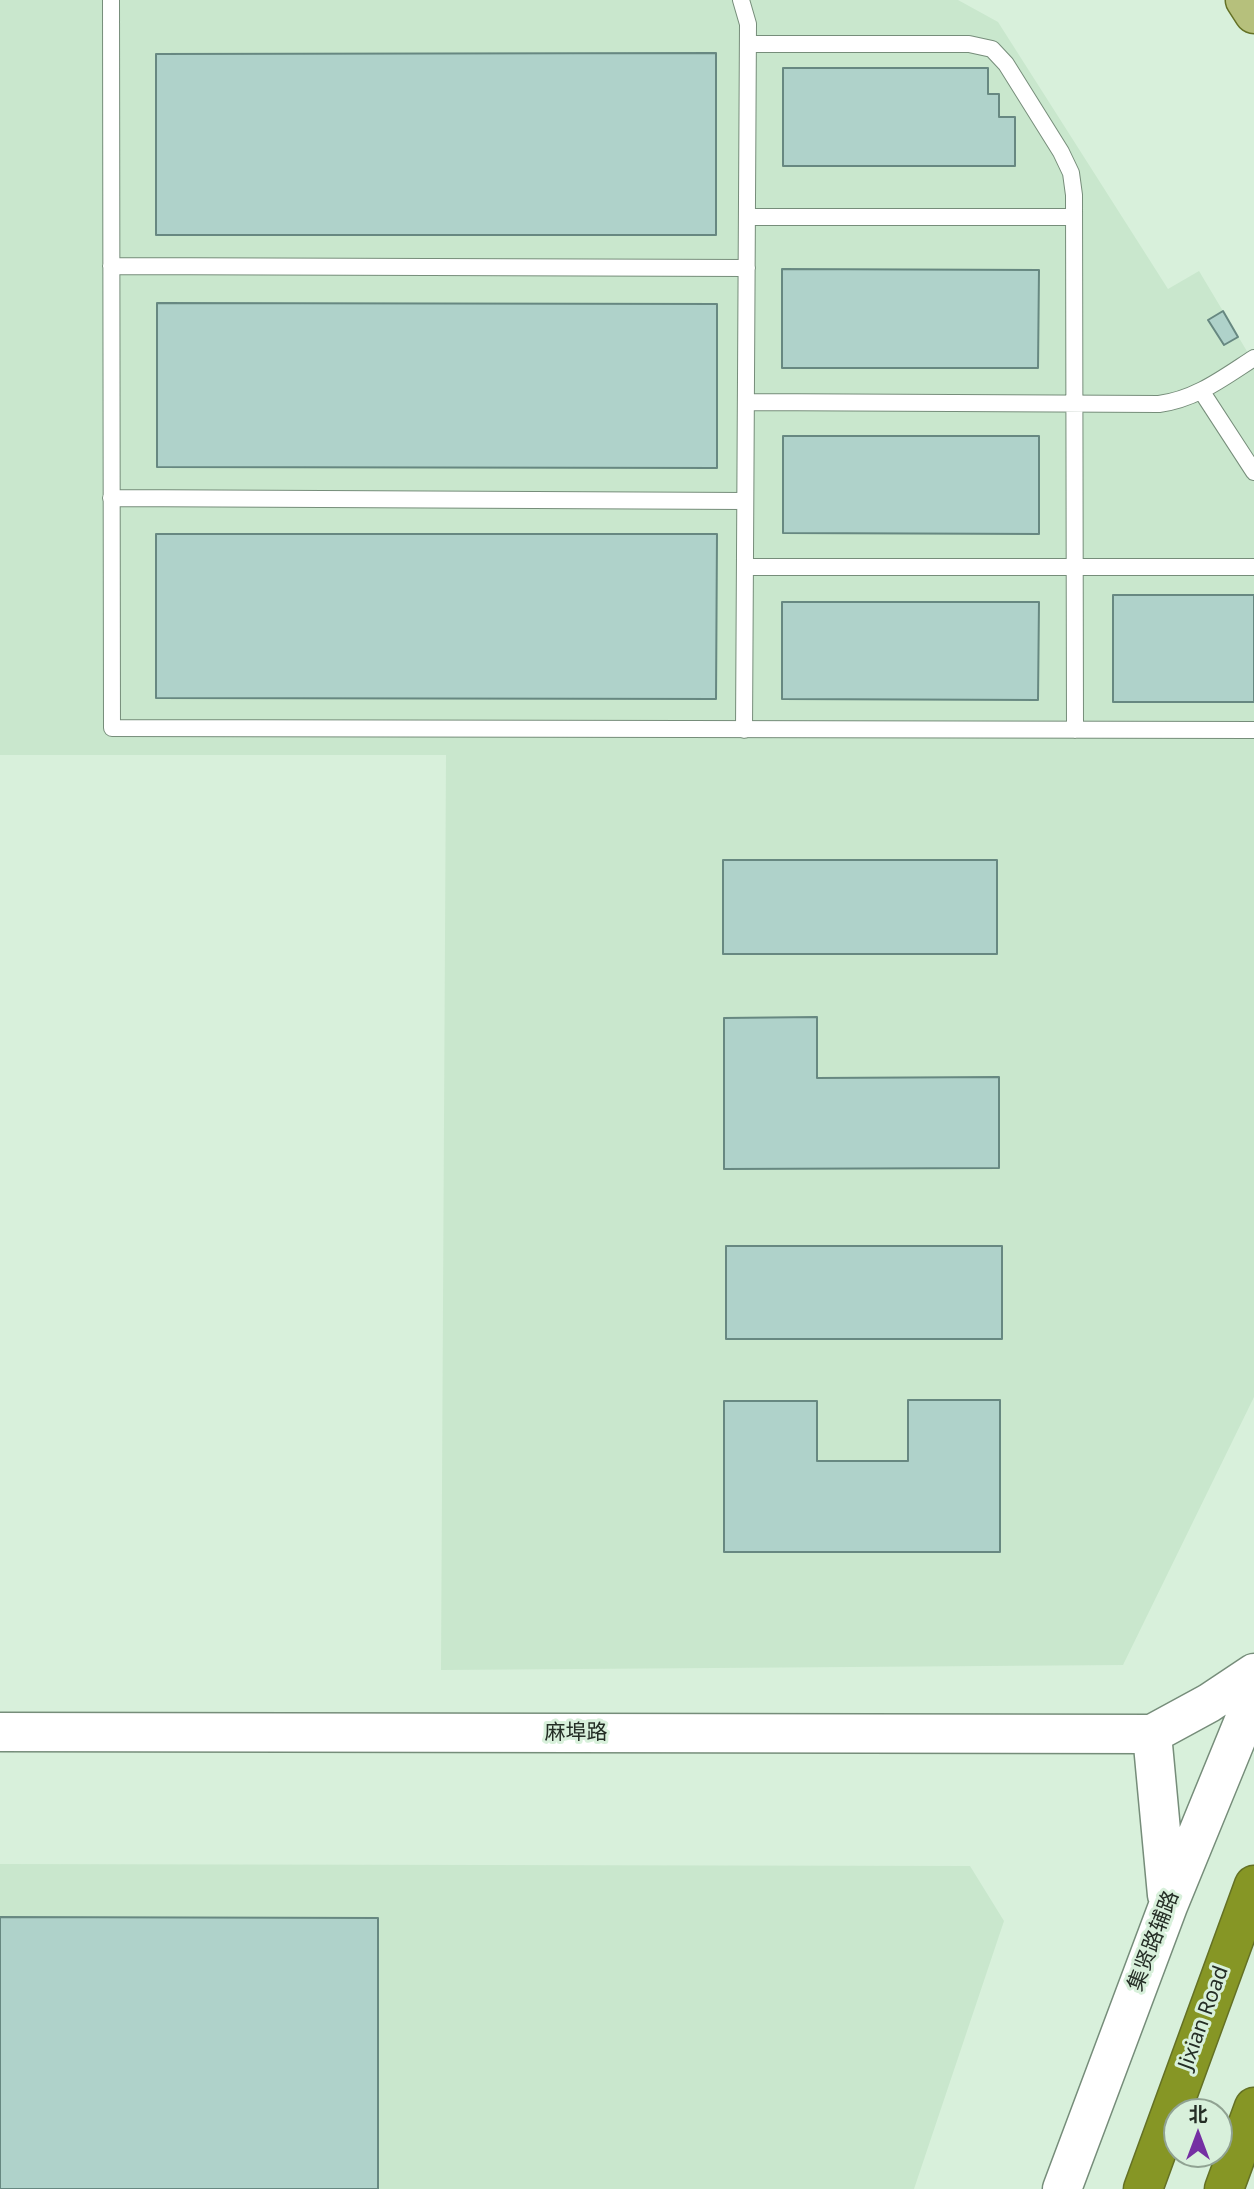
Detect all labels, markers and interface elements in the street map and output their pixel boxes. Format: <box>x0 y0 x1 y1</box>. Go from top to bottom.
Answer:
street label: 麻埠路 <box>545 1720 607 1746</box>
street label: 集贤路辅路 <box>1123 1887 1185 1995</box>
street label: Jixian Road <box>1174 1963 1234 2073</box>
north arrow <box>1163 2098 1233 2168</box>
text: 北 <box>1188 2101 1208 2127</box>

